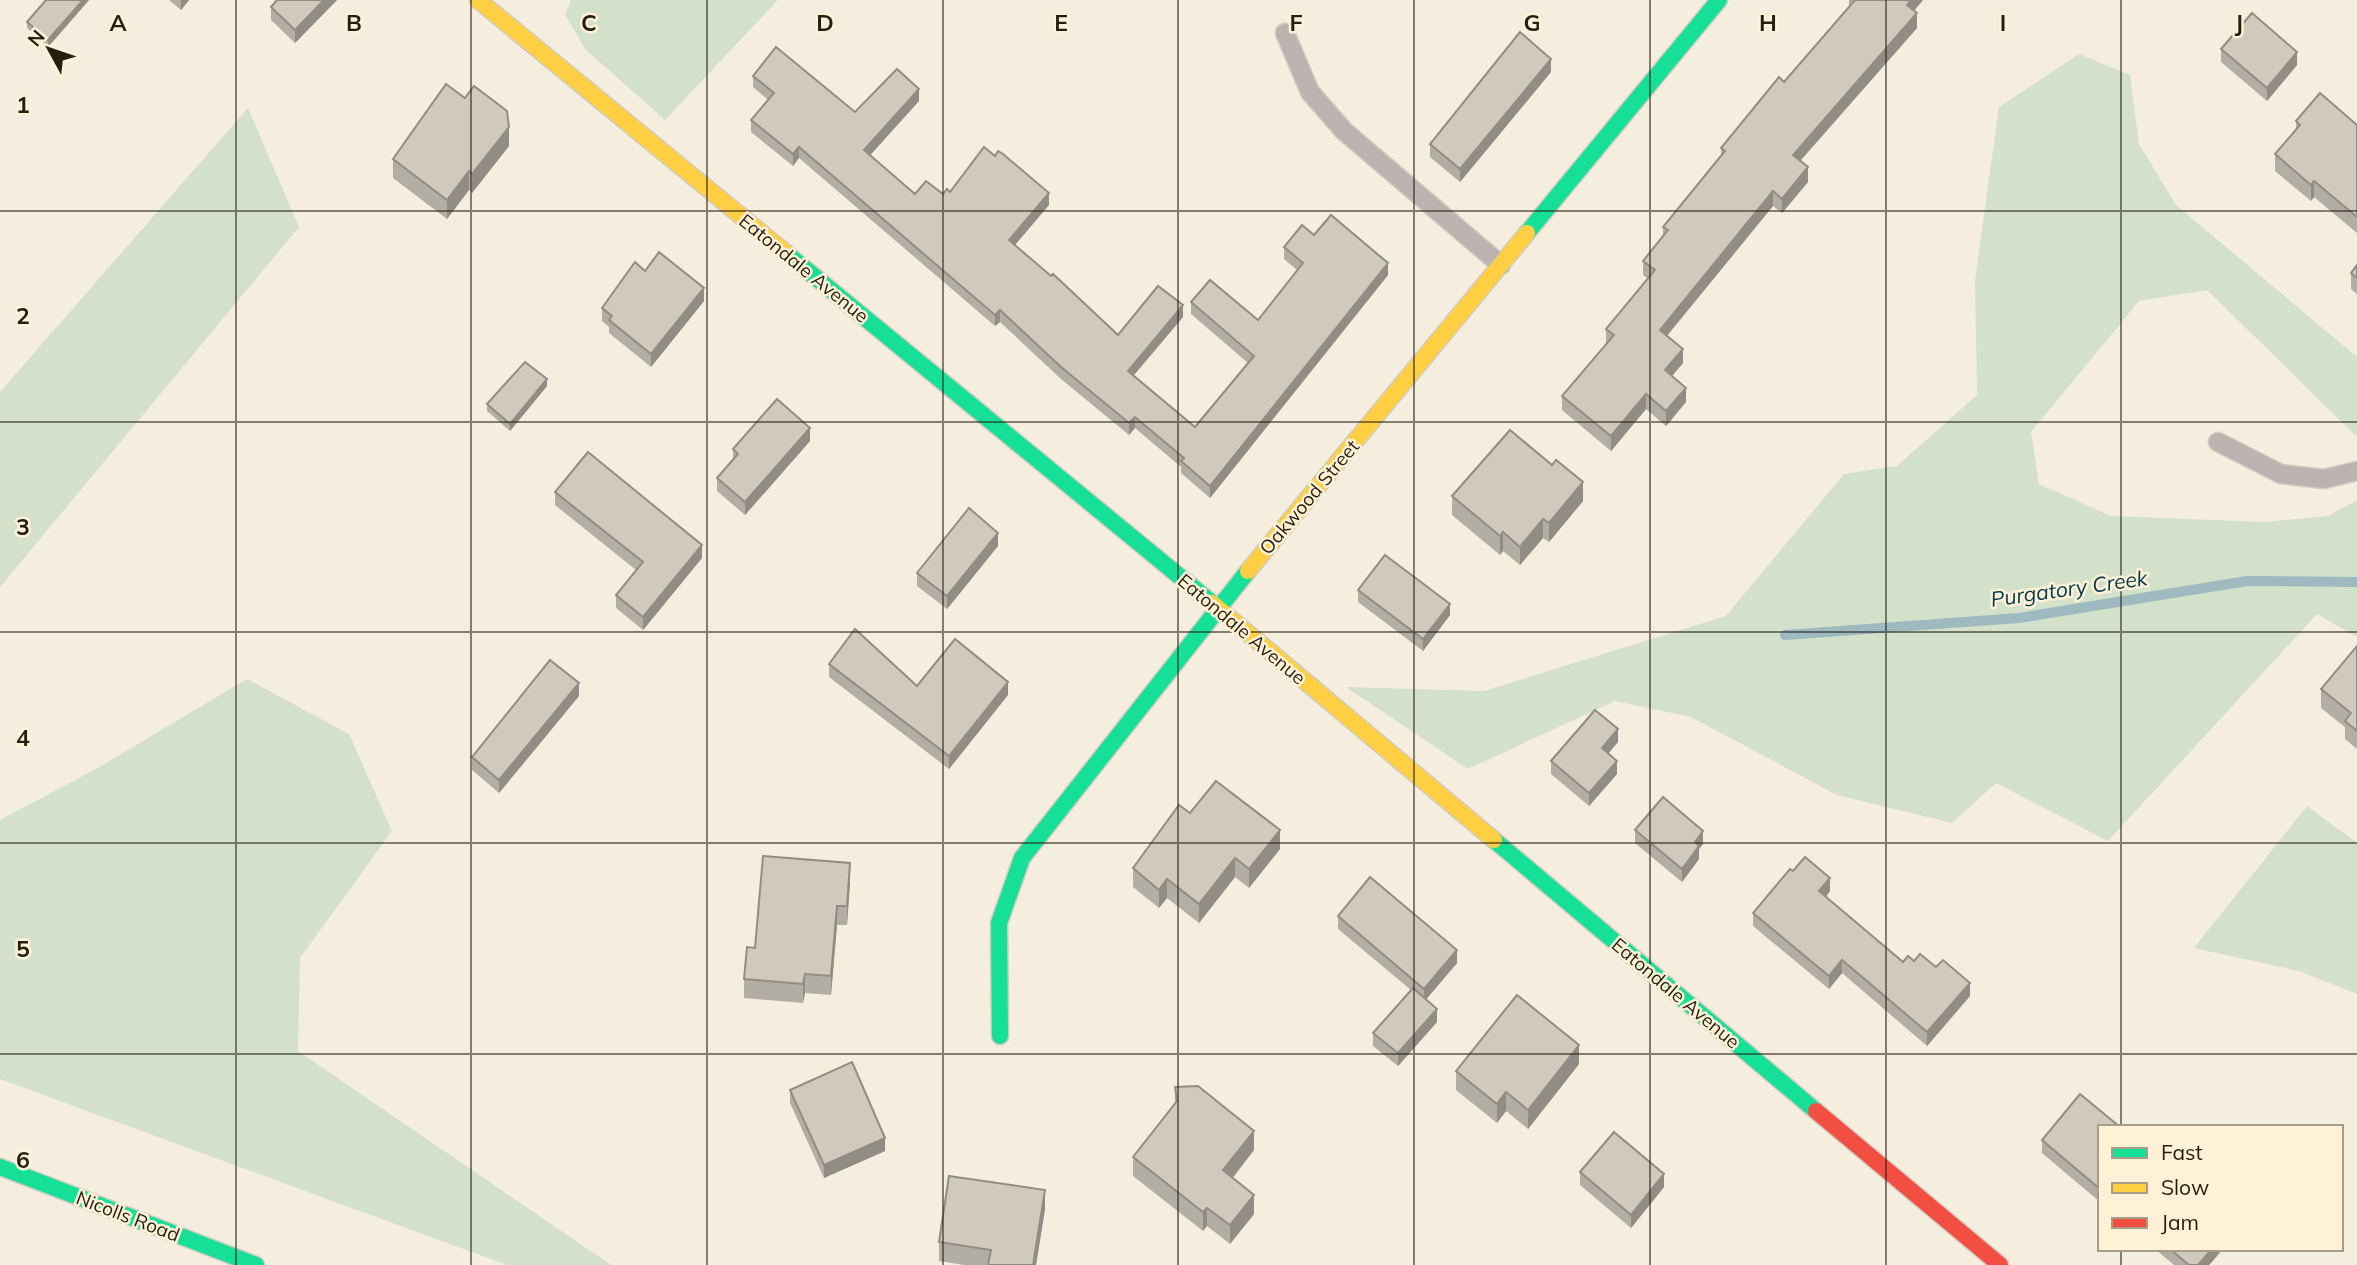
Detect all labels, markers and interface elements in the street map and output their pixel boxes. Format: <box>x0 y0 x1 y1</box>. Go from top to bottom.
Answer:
text: A <box>109 8 127 37</box>
text: B <box>346 8 362 37</box>
text: C <box>581 8 597 37</box>
text: D <box>816 8 834 37</box>
text: E <box>1054 8 1068 37</box>
text: F <box>1289 8 1303 37</box>
text: G <box>1523 8 1541 37</box>
text: H <box>1759 8 1777 37</box>
text: I <box>2000 8 2006 37</box>
text: J <box>2235 8 2243 37</box>
north arrow <box>14 14 84 84</box>
text: N <box>22 25 50 51</box>
text: 1 <box>16 90 30 119</box>
street label: Eatondale Avenue <box>734 208 874 328</box>
text: 2 <box>16 301 30 330</box>
street label: Oakwood Street <box>1254 434 1364 559</box>
text: 3 <box>16 512 30 541</box>
water label: Purgatory Creek <box>1989 564 2150 612</box>
street label: Eatondale Avenue <box>1173 568 1311 690</box>
text: 4 <box>16 723 30 752</box>
street label: Eatondale Avenue <box>1607 932 1745 1054</box>
text: 5 <box>16 934 30 963</box>
legend <box>2098 1125 2343 1251</box>
text: Fast <box>2161 1139 2203 1165</box>
text: 6 <box>16 1145 30 1174</box>
text: Slow <box>2161 1174 2209 1200</box>
street label: Nicolls Road <box>73 1185 183 1247</box>
text: Jam <box>2161 1209 2199 1235</box>

